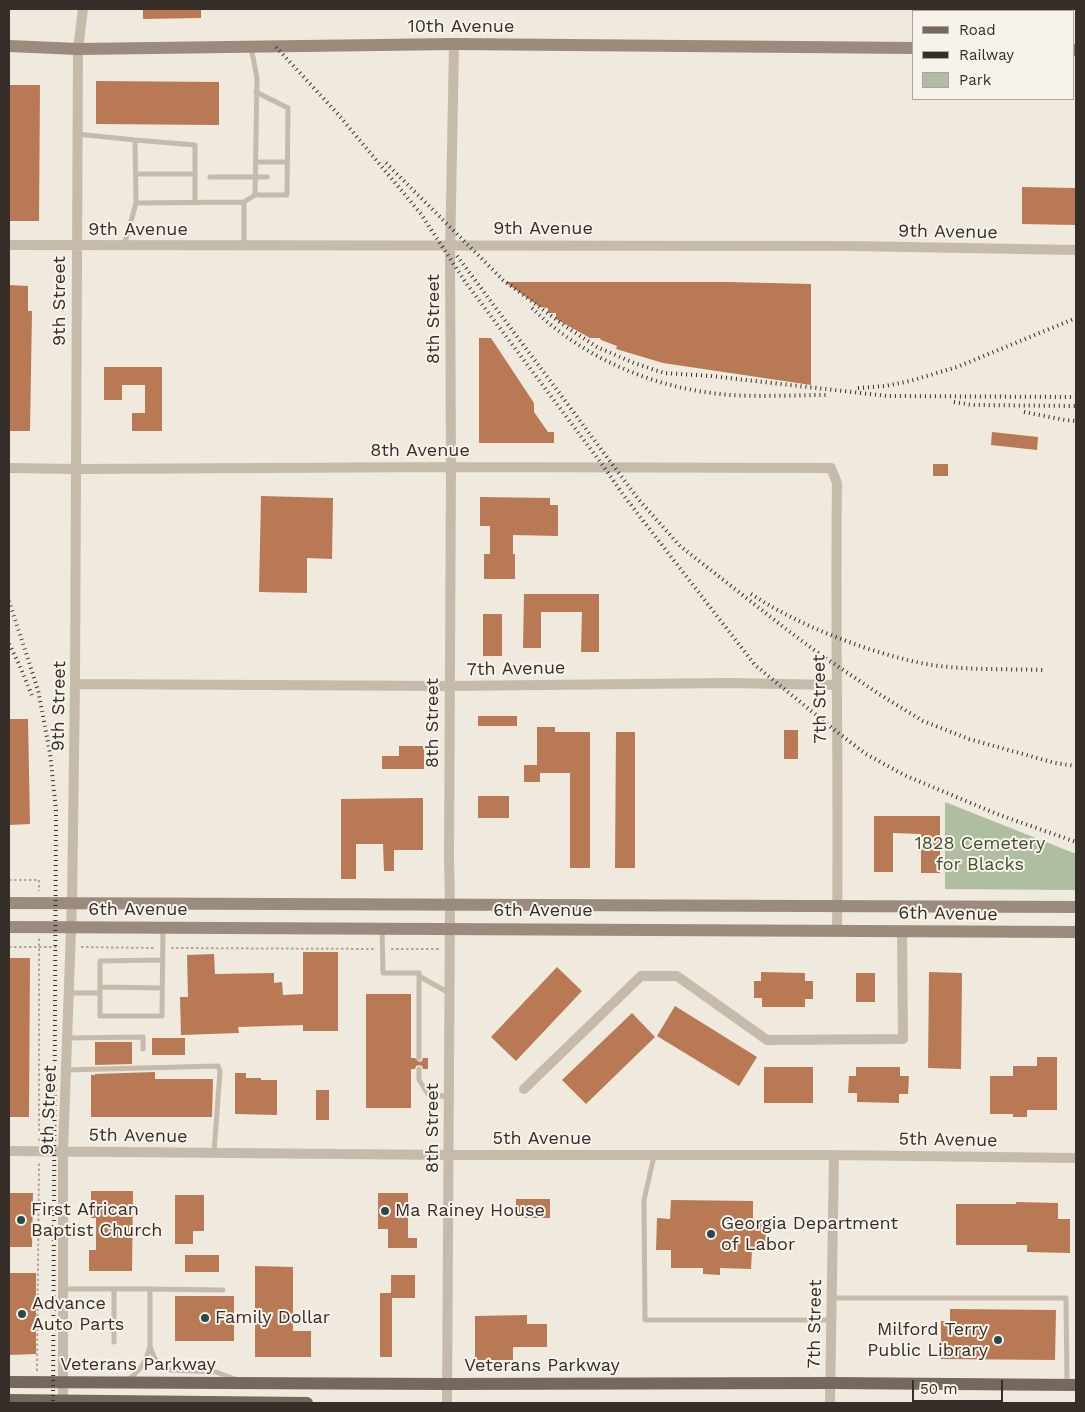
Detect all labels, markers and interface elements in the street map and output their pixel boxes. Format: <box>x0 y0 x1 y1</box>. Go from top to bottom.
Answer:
legend <box>912 10 1075 100</box>
street label: 10th Avenue <box>408 16 514 38</box>
text: Road <box>959 21 996 39</box>
text: Railway <box>959 46 1014 64</box>
text: Park <box>959 71 991 89</box>
street label: 9th Avenue <box>493 218 593 240</box>
street label: 9th Avenue <box>88 219 188 241</box>
street label: 9th Avenue <box>898 220 998 244</box>
street label: 9th Street <box>49 256 71 346</box>
street label: 8th Street <box>423 274 445 364</box>
street label: 8th Avenue <box>370 440 470 462</box>
street label: 7th Street <box>808 654 832 744</box>
street label: 7th Avenue <box>467 657 565 681</box>
street label: 9th Street <box>47 661 71 751</box>
street label: 8th Street <box>422 678 444 768</box>
park label: 1828 Cemetery for Blacks <box>915 833 1045 876</box>
street label: 6th Avenue <box>88 899 188 921</box>
street label: 6th Avenue <box>493 900 593 922</box>
street label: 6th Avenue <box>898 902 998 926</box>
street label: 9th Street <box>37 1065 61 1155</box>
street label: 8th Street <box>422 1083 444 1173</box>
street label: 5th Avenue <box>88 1124 188 1148</box>
street label: 5th Avenue <box>493 1128 591 1150</box>
street label: 5th Avenue <box>898 1128 998 1152</box>
place label: First African Baptist Church <box>31 1199 162 1242</box>
place label: Ma Rainey House <box>395 1200 545 1222</box>
marker: Ma Rainey House <box>379 1205 391 1217</box>
place label: Georgia Department of Labor <box>721 1213 898 1256</box>
marker: First African Baptist Church <box>15 1214 27 1226</box>
marker: Georgia Department of Labor <box>705 1228 717 1240</box>
street label: 7th Street <box>803 1279 827 1369</box>
place label: Advance Auto Parts <box>32 1293 124 1336</box>
place label: Family Dollar <box>215 1307 330 1329</box>
marker: Advance Auto Parts <box>16 1308 28 1320</box>
marker: Family Dollar <box>199 1312 211 1324</box>
place label: Milford Terry Public Library <box>867 1319 988 1362</box>
marker: Milford Terry Public Library <box>992 1334 1004 1346</box>
street label: Veterans Parkway <box>60 1354 216 1376</box>
street label: Veterans Parkway <box>464 1355 620 1377</box>
scale bar <box>915 1370 1006 1402</box>
text: 50 m <box>920 1380 957 1398</box>

